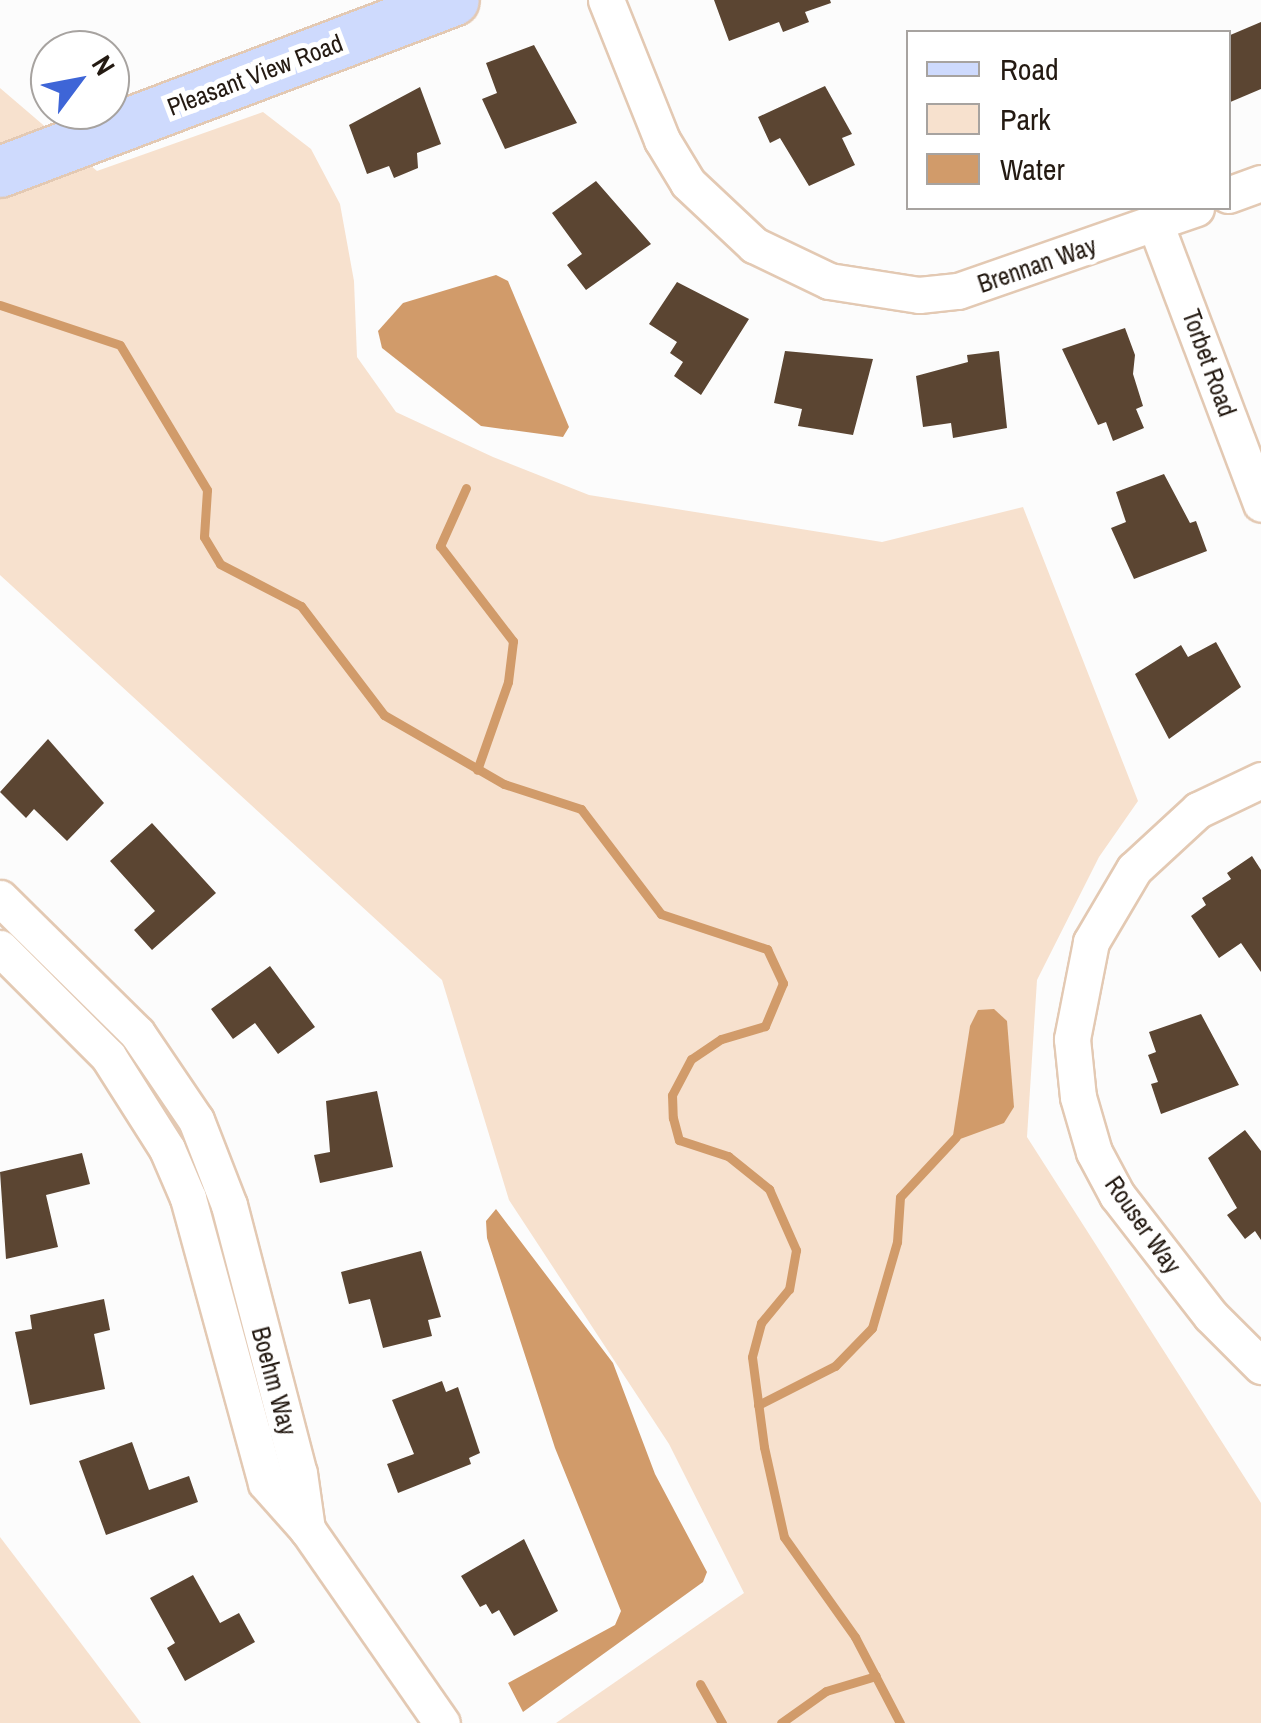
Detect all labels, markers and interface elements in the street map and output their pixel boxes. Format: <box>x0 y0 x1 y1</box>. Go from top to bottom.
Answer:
street label: Pleasant View Road <box>163 28 347 122</box>
north arrow <box>30 30 130 130</box>
legend <box>906 30 1231 210</box>
text: N <box>83 48 124 82</box>
text: Road <box>1000 49 1059 89</box>
text: Park <box>1000 99 1051 139</box>
text: Water <box>1000 149 1065 189</box>
street label: Brennan Way <box>974 231 1100 299</box>
street label: Torbet Road <box>1176 305 1242 421</box>
street label: Rouser Way <box>1099 1171 1187 1279</box>
street label: Boehm Way <box>245 1324 303 1438</box>

